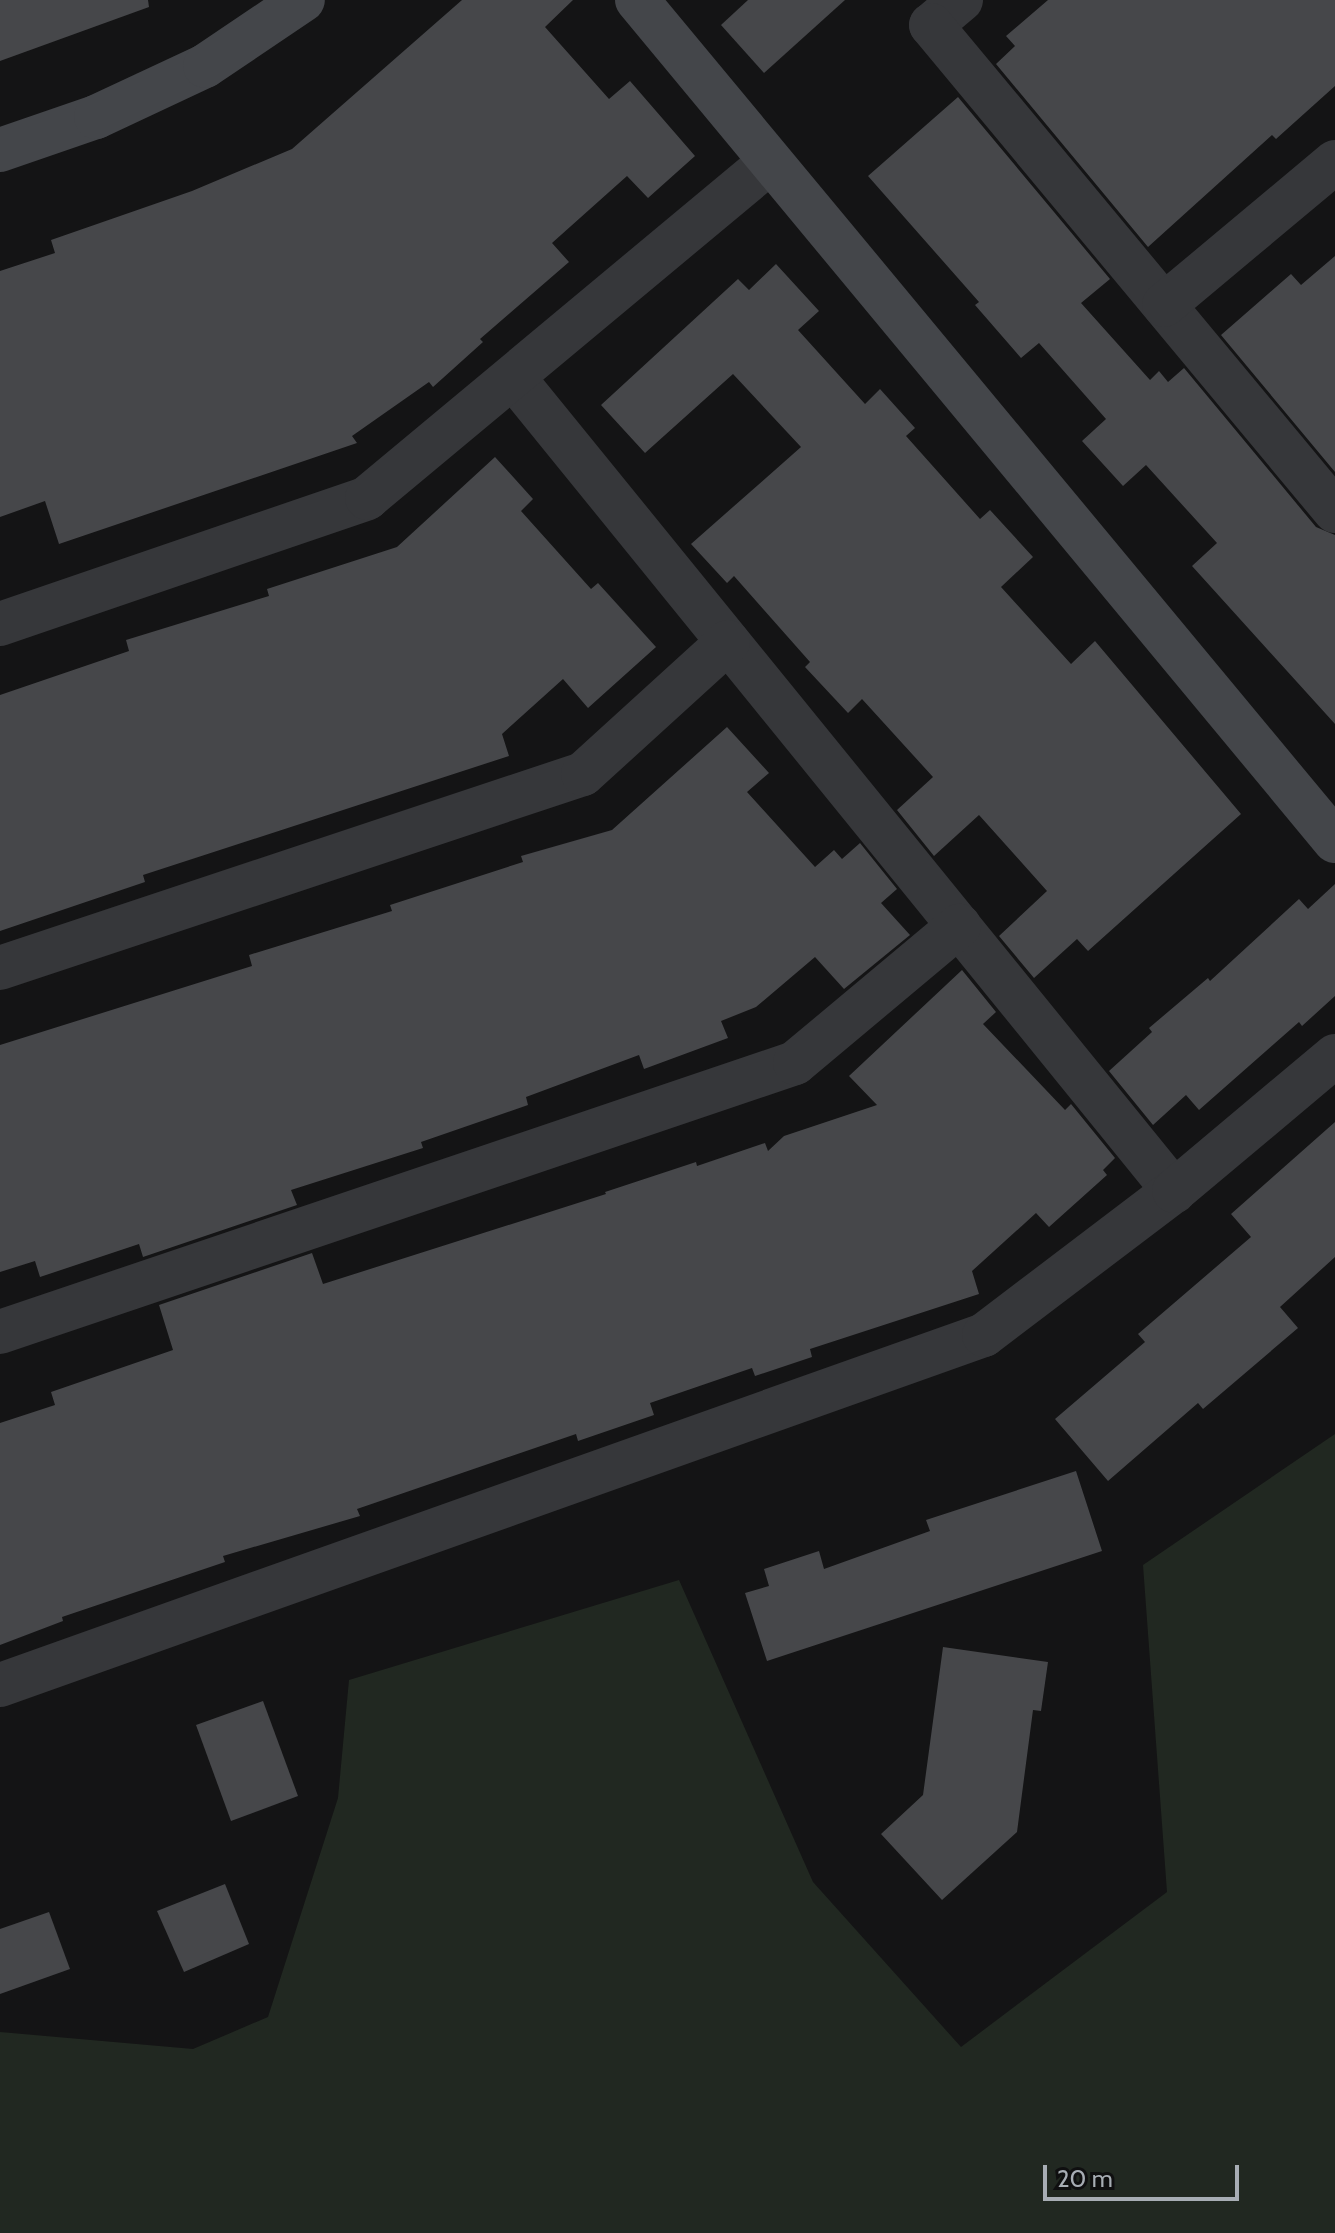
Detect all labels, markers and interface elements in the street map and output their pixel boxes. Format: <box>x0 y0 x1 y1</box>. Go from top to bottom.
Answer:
scale bar <box>1047 2149 1243 2199</box>
text: 20 m <box>1057 2164 1113 2193</box>

